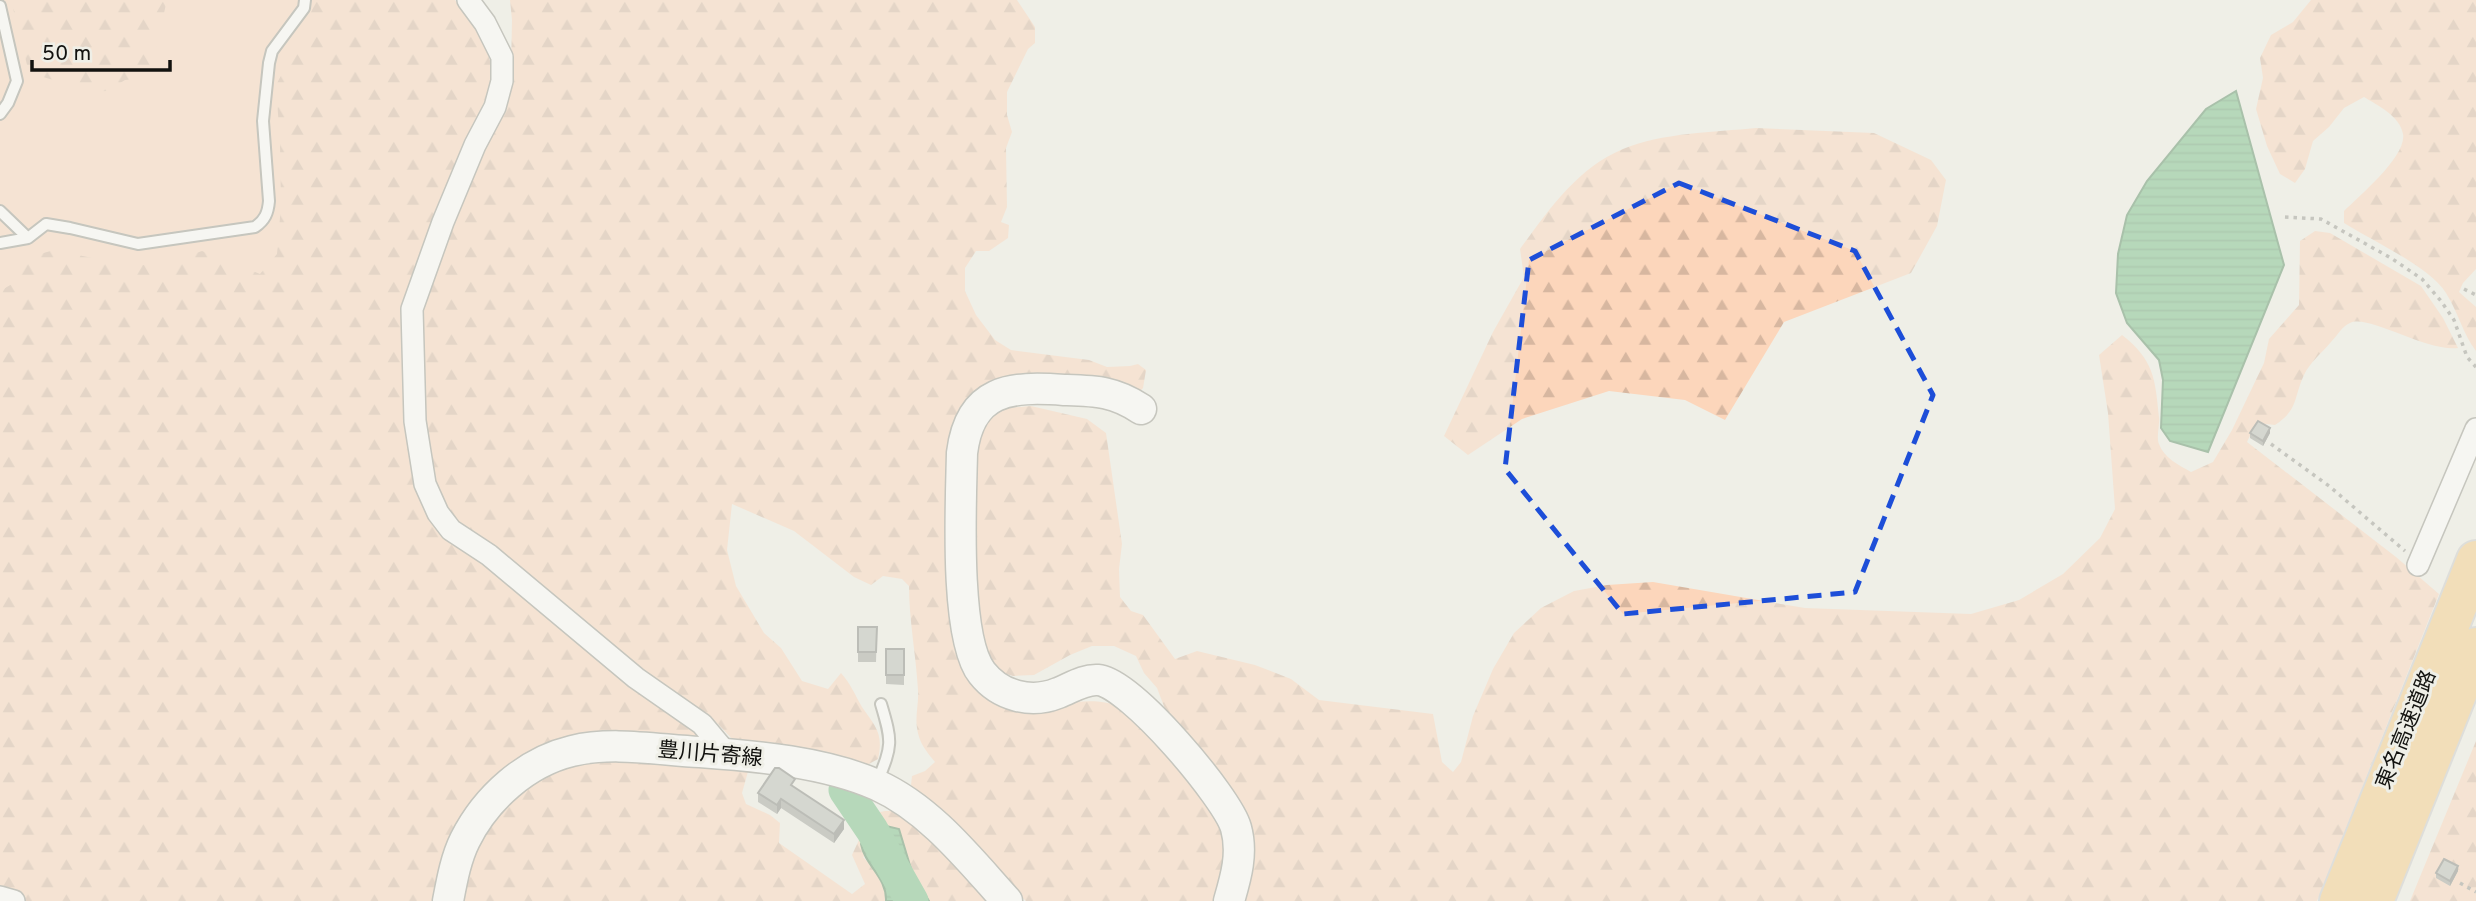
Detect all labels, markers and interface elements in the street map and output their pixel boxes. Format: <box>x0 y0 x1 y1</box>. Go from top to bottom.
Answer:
scale bar <box>32 28 170 72</box>
text: 50 m <box>42 41 91 68</box>
street label: 東名高速道路 <box>2371 667 2443 793</box>
street label: 豊川片寄線 <box>657 737 763 773</box>

